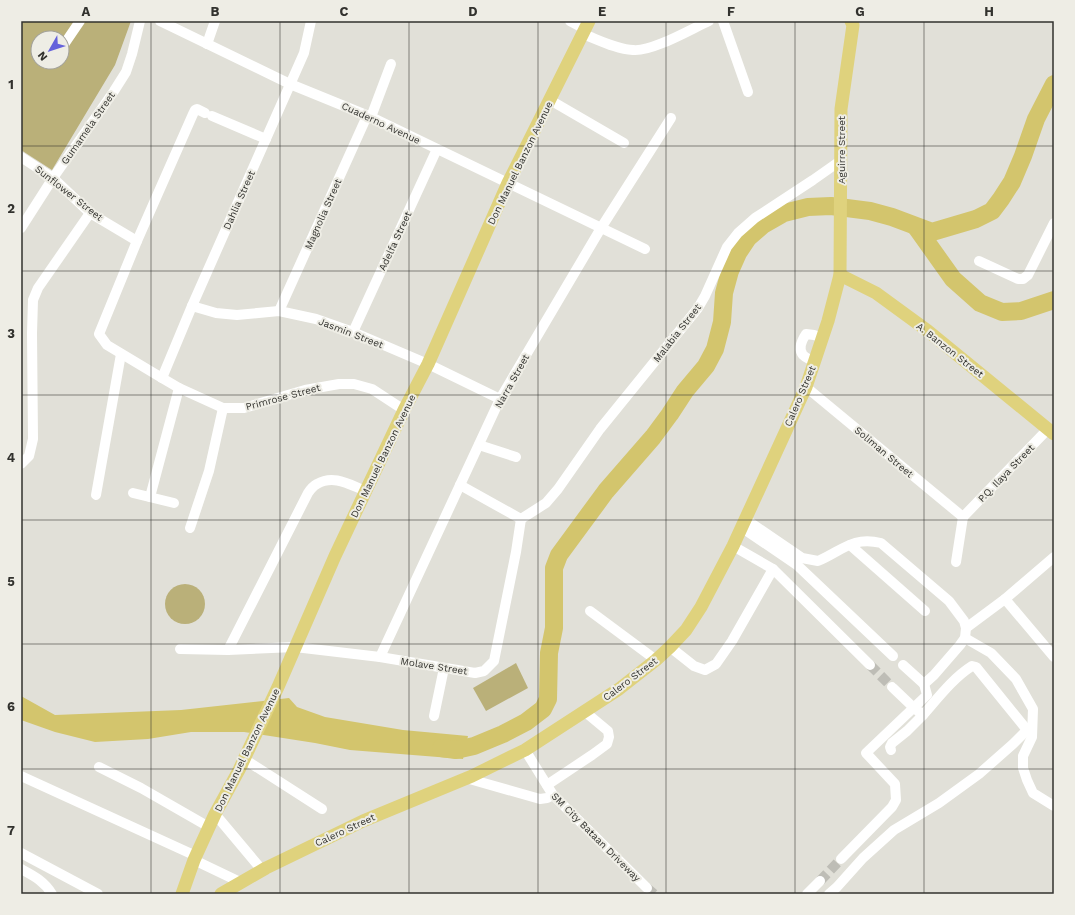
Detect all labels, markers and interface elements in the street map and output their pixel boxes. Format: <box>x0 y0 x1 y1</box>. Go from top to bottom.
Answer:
text: A <box>82 4 91 19</box>
text: B <box>211 4 220 19</box>
text: C <box>340 4 349 19</box>
text: D <box>468 4 478 19</box>
text: E <box>598 4 606 19</box>
text: F <box>727 4 735 19</box>
text: G <box>855 4 865 19</box>
text: H <box>984 4 994 19</box>
north arrow <box>30 30 70 70</box>
text: N <box>35 49 50 63</box>
text: 1 <box>8 77 14 92</box>
street label: Gumamela Street <box>59 89 118 166</box>
street label: Cuaderno Avenue <box>340 100 422 146</box>
street label: Don Manuel Banzon Avenue <box>485 100 555 226</box>
street label: Aguirre Street <box>836 115 847 184</box>
street label: Sunflower Street <box>33 163 106 223</box>
street label: Dahlia Street <box>221 168 257 231</box>
street label: Magnolia Street <box>302 176 344 251</box>
text: 2 <box>7 201 15 216</box>
street label: Adelfa Street <box>376 209 414 272</box>
street label: Malabia Street <box>651 301 704 364</box>
street label: Jasmin Street <box>317 316 386 351</box>
street label: A. Banzon Street <box>914 320 986 380</box>
text: 3 <box>7 326 15 341</box>
street label: Narra Street <box>493 351 532 410</box>
street label: Calero Street <box>782 363 818 428</box>
street label: Primrose Street <box>244 382 322 412</box>
street label: Don Manuel Banzon Avenue <box>348 393 418 519</box>
street label: Soliman Street <box>852 424 916 480</box>
street label: P.Q. Ilaya Street <box>976 441 1037 504</box>
text: 4 <box>7 450 16 465</box>
text: 5 <box>7 574 15 589</box>
street label: Molave Street <box>400 655 469 677</box>
street label: Calero Street <box>601 655 660 703</box>
street label: Don Manuel Banzon Avenue <box>212 687 282 813</box>
text: 6 <box>7 699 15 714</box>
street label: SM City Bataan Driveway <box>549 790 643 884</box>
street label: Calero Street <box>313 811 377 849</box>
text: 7 <box>7 823 15 838</box>

